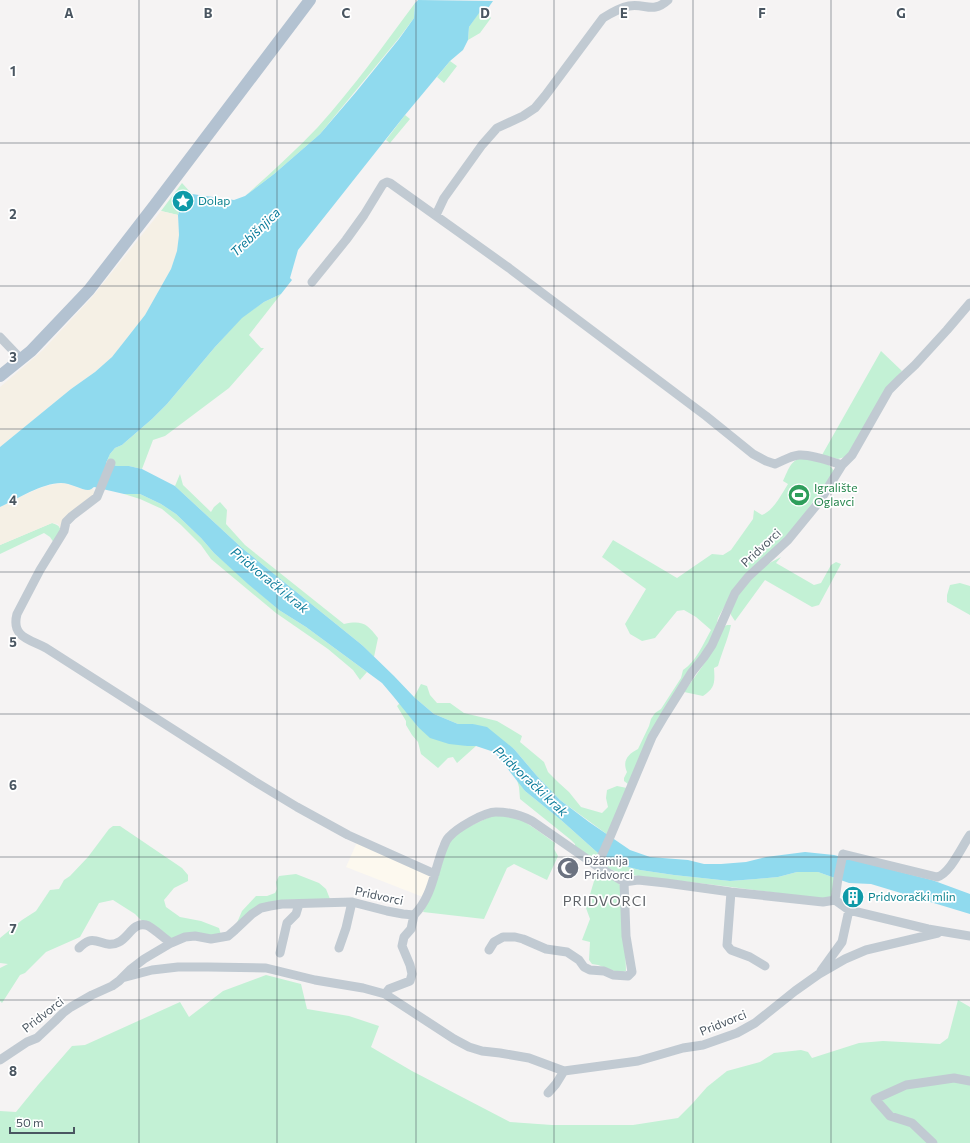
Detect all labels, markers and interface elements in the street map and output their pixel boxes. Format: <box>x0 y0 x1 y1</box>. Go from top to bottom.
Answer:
text: A <box>64 5 74 21</box>
text: B <box>204 5 213 21</box>
text: C <box>342 5 351 21</box>
text: D <box>480 5 490 21</box>
text: E <box>620 5 628 21</box>
text: F <box>758 5 766 21</box>
text: G <box>896 5 906 21</box>
text: 1 <box>10 63 16 79</box>
place icon: Dolap <box>170 188 196 214</box>
place label: Dolap <box>198 193 230 207</box>
water label: Trebišnjica <box>227 204 283 260</box>
text: 2 <box>9 206 17 222</box>
text: 3 <box>9 349 17 365</box>
place label: Igralište Oglavci <box>814 480 858 508</box>
sports icon: Igralište Oglavci <box>786 482 812 508</box>
text: 4 <box>9 492 17 508</box>
street label: Pridvorci <box>738 525 783 569</box>
water label: Pridvorački krak <box>228 544 313 617</box>
text: 5 <box>9 634 17 650</box>
water label: Pridvorački krak <box>491 743 572 820</box>
text: 6 <box>9 777 17 793</box>
place label: Džamija Pridvorci <box>584 853 633 881</box>
mosque icon: Džamija Pridvorci <box>555 855 581 881</box>
street label: Pridvorci <box>354 883 405 907</box>
building icon: Pridvorački mlin <box>840 884 866 910</box>
place label: Pridvorački mlin <box>868 889 956 903</box>
district label: PRIDVORCI <box>563 892 647 909</box>
text: 7 <box>9 920 17 936</box>
street label: Pridvorci <box>19 994 66 1035</box>
street label: Pridvorci <box>697 1006 748 1038</box>
text: 8 <box>9 1063 17 1079</box>
scale bar <box>10 1109 74 1135</box>
text: 50 m <box>16 1115 44 1129</box>

